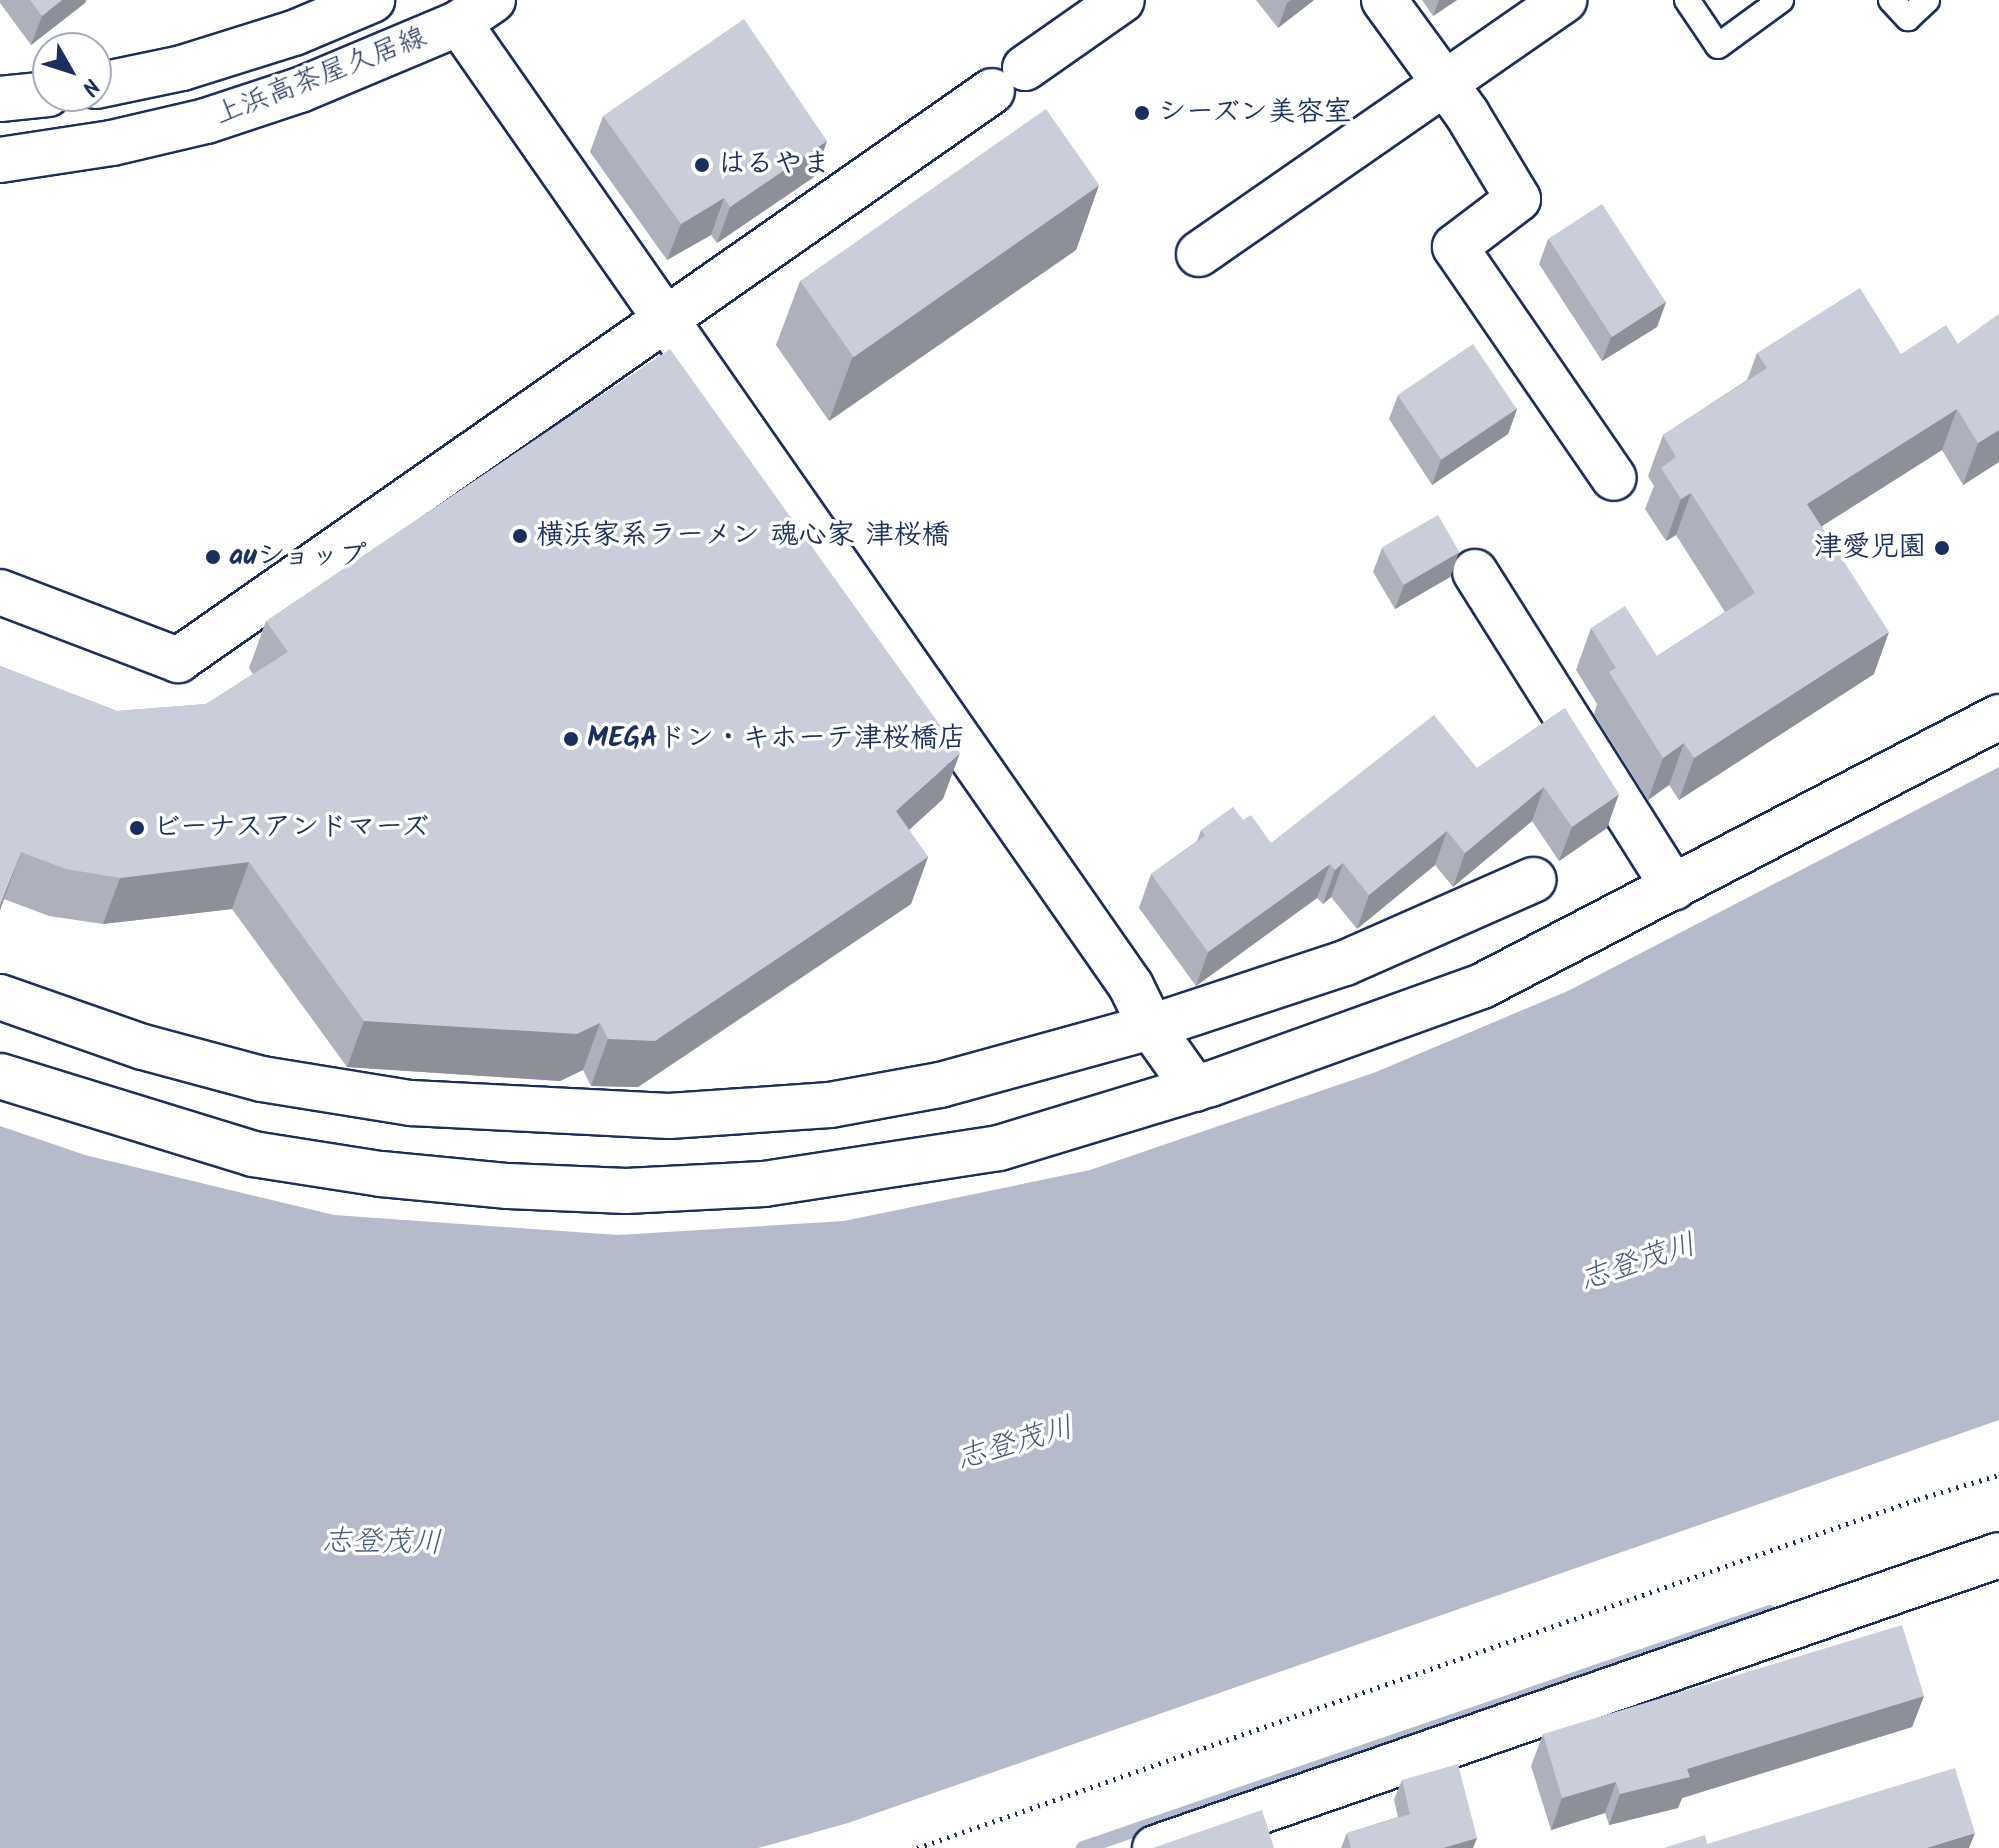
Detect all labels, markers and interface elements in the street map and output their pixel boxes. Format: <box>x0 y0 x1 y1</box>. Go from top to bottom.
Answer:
street label: 上浜高茶屋久居線 <box>210 21 432 133</box>
north arrow <box>32 32 112 112</box>
text: N <box>72 70 107 103</box>
place label: シーズン美容室 <box>1158 96 1354 130</box>
marker: シーズン美容室 <box>1133 104 1151 122</box>
place label: はるやま <box>718 148 830 182</box>
marker: はるやま <box>693 156 711 174</box>
place label: 横浜家系ラーメン 魂心家 津桜橋 <box>536 519 950 553</box>
marker: 横浜家系ラーメン 魂心家 津桜橋 <box>511 527 529 545</box>
place label: 津愛児園 <box>1814 531 1926 565</box>
marker: 津愛児園 <box>1933 539 1951 557</box>
place label: auショップ <box>229 540 369 574</box>
marker: auショップ <box>204 548 222 566</box>
place label: MEGAドン・キホーテ津桜橋店 <box>587 722 966 756</box>
marker: MEGAドン・キホーテ津桜橋店 <box>562 730 580 748</box>
place label: ビーナスアンドマーズ <box>153 811 432 845</box>
marker: ビーナスアンドマーズ <box>128 819 146 837</box>
water label: 志登茂川 <box>1575 1227 1701 1299</box>
water label: 志登茂川 <box>952 1410 1078 1478</box>
water label: 志登茂川 <box>322 1524 442 1562</box>

